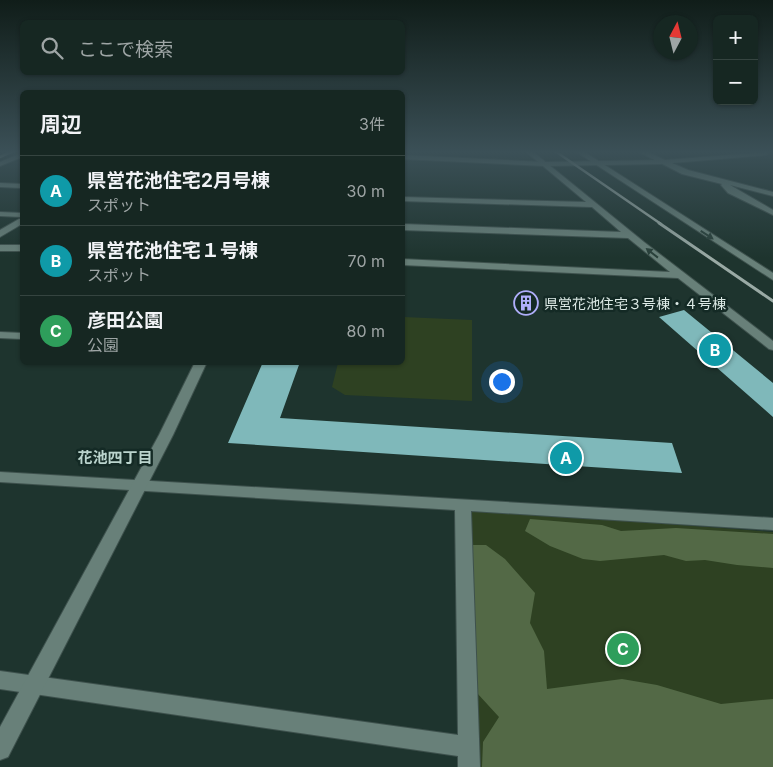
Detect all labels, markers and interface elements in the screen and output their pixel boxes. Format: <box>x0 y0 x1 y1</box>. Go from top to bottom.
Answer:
north arrow <box>653 15 698 60</box>
map controls <box>713 15 758 105</box>
button: + <box>713 15 758 60</box>
search box <box>20 20 405 75</box>
icon: search <box>38 34 66 62</box>
text: ここで検索 <box>78 38 173 61</box>
button: − <box>713 60 758 105</box>
text: 周辺 <box>40 112 82 137</box>
text: 3件 <box>359 114 385 134</box>
text: 県営花池住宅2月号棟 <box>87 169 270 192</box>
text: A <box>50 181 62 201</box>
text: 30 m <box>347 181 385 201</box>
text: スポット <box>87 195 151 215</box>
one-way arrow <box>700 230 713 240</box>
text: 県営花池住宅１号棟 <box>87 239 258 262</box>
one-way arrow <box>646 247 659 258</box>
text: B <box>51 251 61 271</box>
text: 70 m <box>348 251 385 271</box>
text: スポット <box>87 265 151 285</box>
building icon: 県営花池住宅３号棟・４号棟 <box>513 290 539 316</box>
place label: 県営花池住宅３号棟・４号棟 <box>544 295 726 312</box>
text: 彦田公園 <box>87 309 163 332</box>
text: C <box>50 321 62 341</box>
text: 80 m <box>346 321 385 341</box>
pin: B <box>699 331 731 369</box>
text: 公園 <box>87 335 119 355</box>
your location <box>489 369 515 395</box>
pin: A <box>550 439 582 477</box>
district label: 花池四丁目 <box>77 448 153 467</box>
pin: C <box>607 630 639 668</box>

